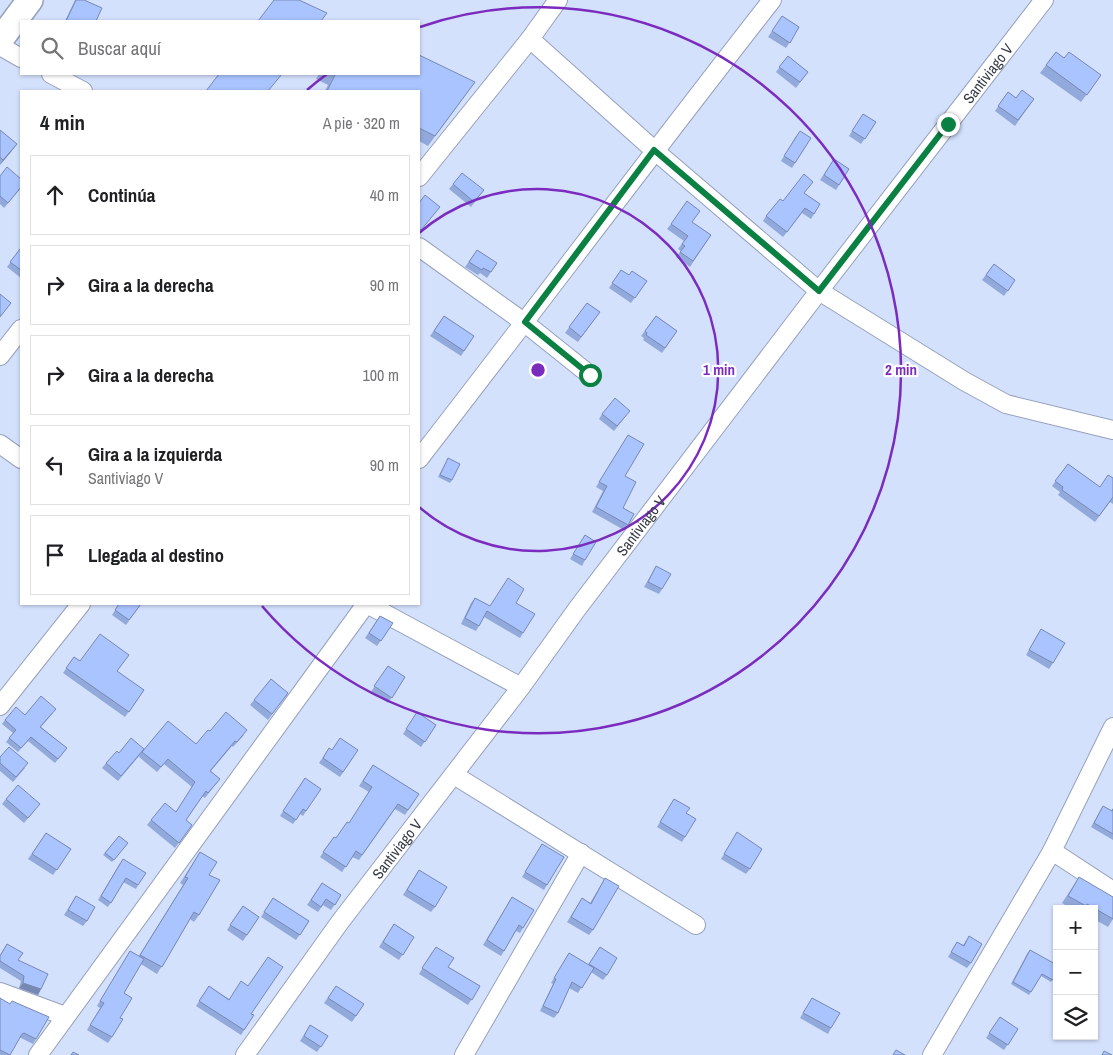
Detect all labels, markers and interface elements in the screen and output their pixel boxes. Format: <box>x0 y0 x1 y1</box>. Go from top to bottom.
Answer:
search box <box>20 20 420 75</box>
icon: search <box>38 34 66 62</box>
text: Buscar aquí <box>78 35 161 61</box>
street label: Santiviago V <box>958 38 1018 108</box>
text: 4 min <box>40 108 85 137</box>
text: A pie · 320 m <box>323 112 400 134</box>
route end <box>937 113 960 136</box>
icon: ahead <box>41 181 69 209</box>
text: Continúa <box>88 182 156 208</box>
text: 40 m <box>370 184 399 206</box>
icon: right <box>41 271 69 299</box>
text: Gira a la derecha <box>88 272 214 298</box>
text: 90 m <box>370 274 399 296</box>
text: 1 min <box>703 359 735 380</box>
text: 2 min <box>885 359 917 380</box>
icon: right <box>41 361 69 389</box>
centre of rings <box>529 361 547 379</box>
text: Gira a la derecha <box>88 362 214 388</box>
text: 100 m <box>363 364 399 386</box>
route start <box>579 364 602 387</box>
text: Gira a la izquierda <box>88 441 222 467</box>
icon: left <box>41 451 69 479</box>
text: 90 m <box>370 454 399 476</box>
text: Santiviago V <box>88 467 163 489</box>
street label: Santiviago V <box>611 490 671 560</box>
icon: arrive <box>41 541 69 569</box>
text: Llegada al destino <box>88 542 224 568</box>
street label: Santiviago V <box>367 814 427 883</box>
map controls <box>1053 905 1098 1040</box>
button: + <box>1053 905 1098 950</box>
button: − <box>1053 950 1098 995</box>
button: layers <box>1053 995 1098 1040</box>

